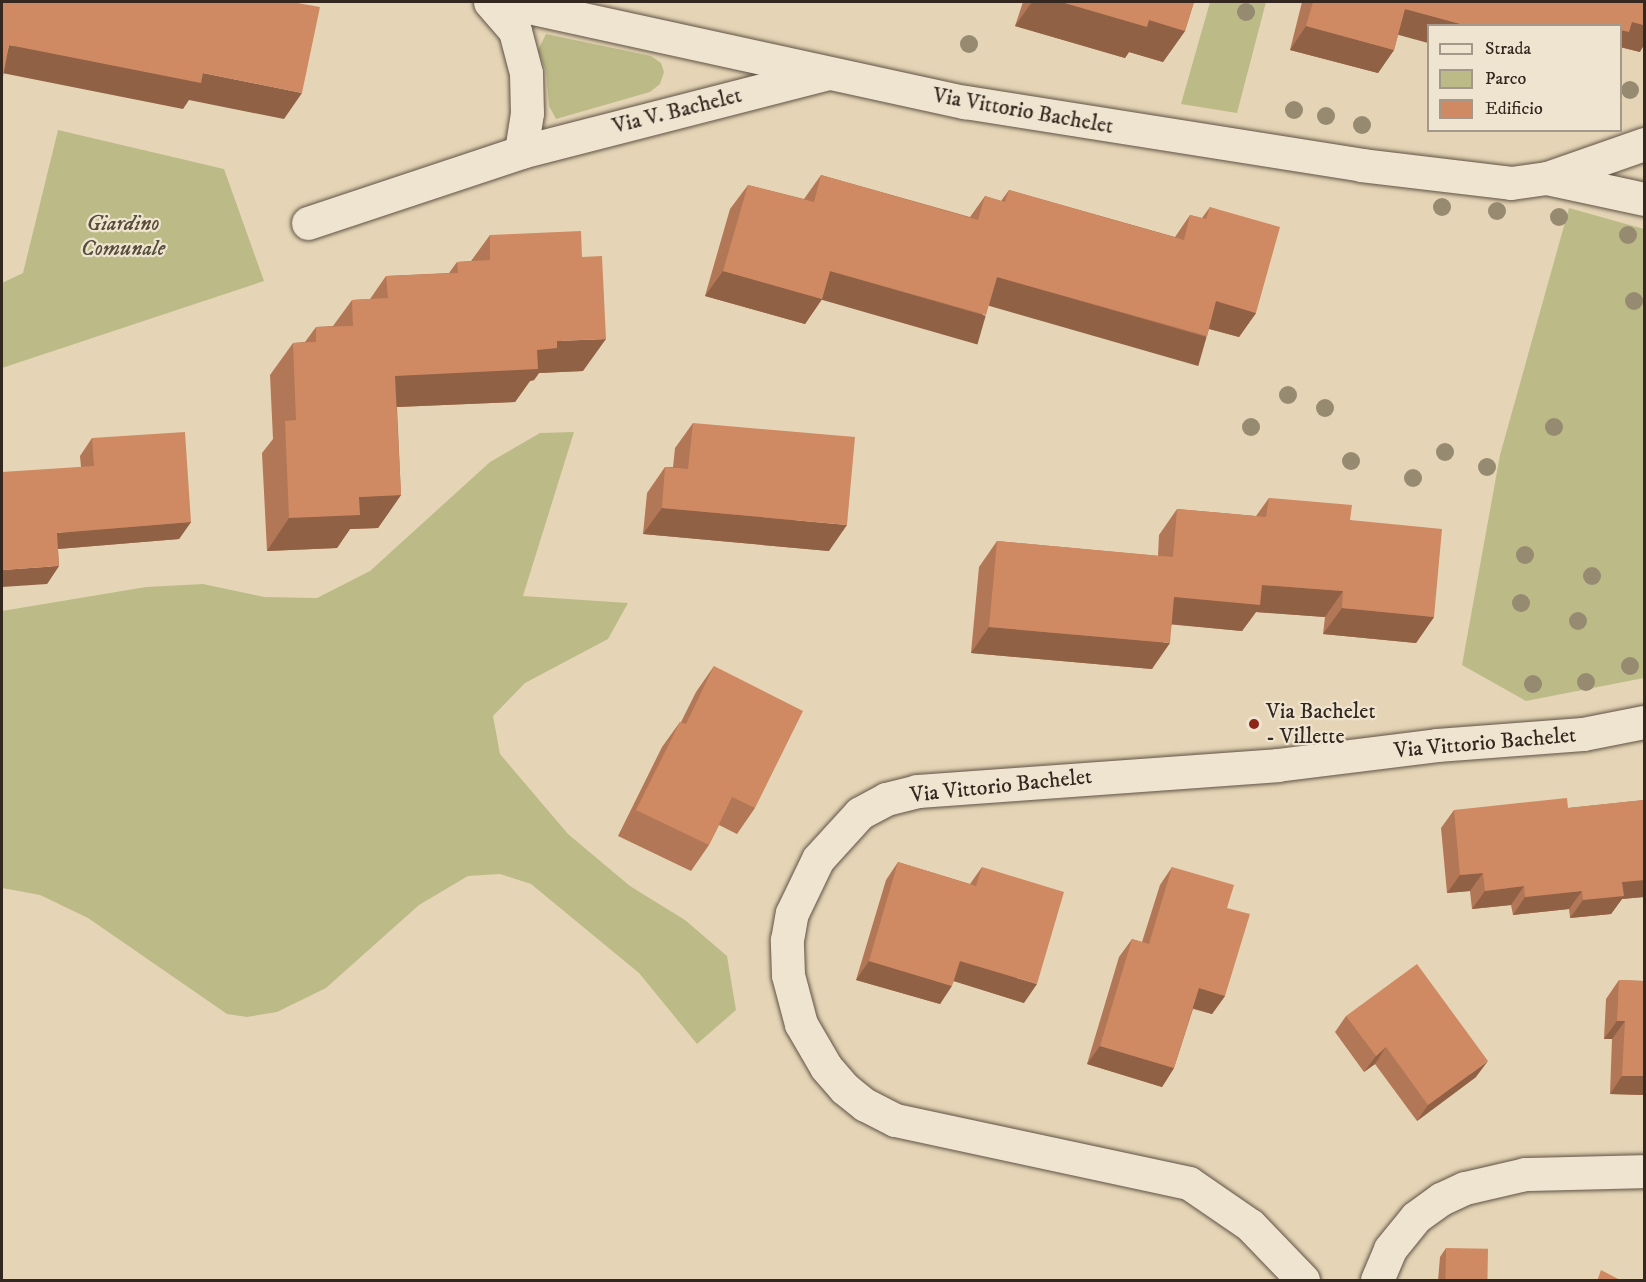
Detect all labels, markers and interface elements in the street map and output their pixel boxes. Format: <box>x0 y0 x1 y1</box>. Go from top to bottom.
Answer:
legend <box>1427 24 1622 132</box>
text: Strada <box>1485 38 1531 60</box>
text: Parco <box>1485 68 1526 90</box>
street label: Via V. Bachelet <box>610 82 744 140</box>
street label: Via Vittorio Bachelet <box>931 82 1115 140</box>
text: Edificio <box>1485 98 1543 120</box>
park label: Giardino Comunale <box>81 210 165 262</box>
place label: Via Bachelet - Villette <box>1266 698 1375 750</box>
marker: Via Bachelet - Villette <box>1247 717 1261 731</box>
street label: Via Vittorio Bachelet <box>1393 722 1577 764</box>
street label: Via Vittorio Bachelet <box>909 763 1093 809</box>

